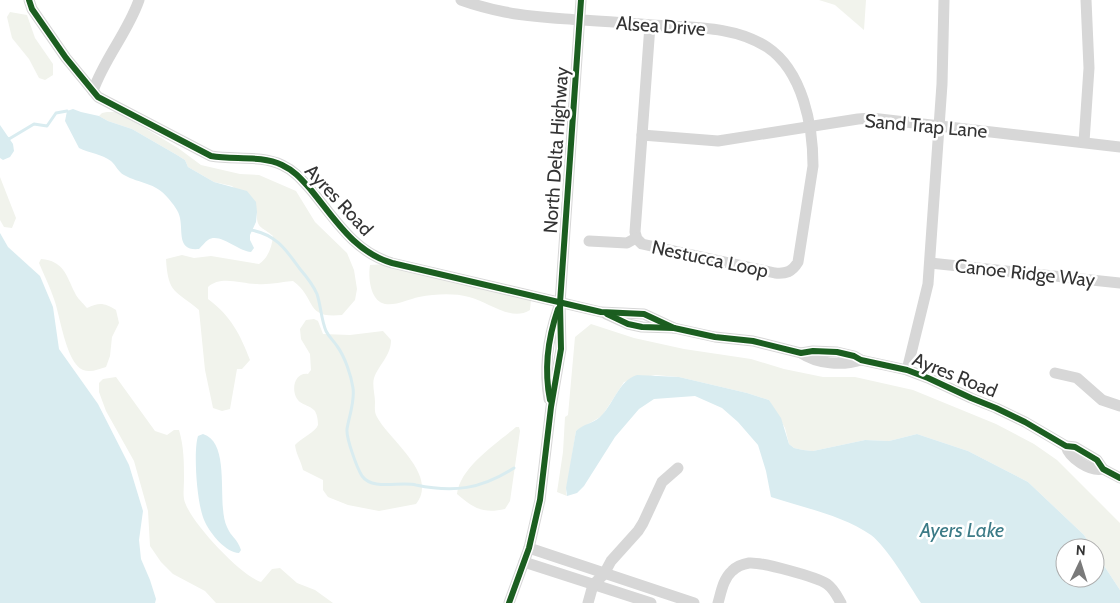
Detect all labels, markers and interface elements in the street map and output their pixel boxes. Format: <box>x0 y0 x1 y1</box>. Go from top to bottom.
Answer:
street label: Alsea Drive <box>615 11 707 41</box>
street label: North Delta Highway <box>539 65 573 234</box>
street label: Sand Trap Lane <box>864 109 989 143</box>
street label: Ayres Road <box>300 159 378 241</box>
street label: Nestucca Loop <box>650 235 770 283</box>
street label: Canoe Ridge Way <box>954 254 1097 292</box>
street label: Ayres Road <box>909 348 1001 402</box>
water label: Ayers Lake <box>919 518 1004 542</box>
north arrow <box>1055 538 1105 588</box>
text: N <box>1075 541 1086 559</box>

